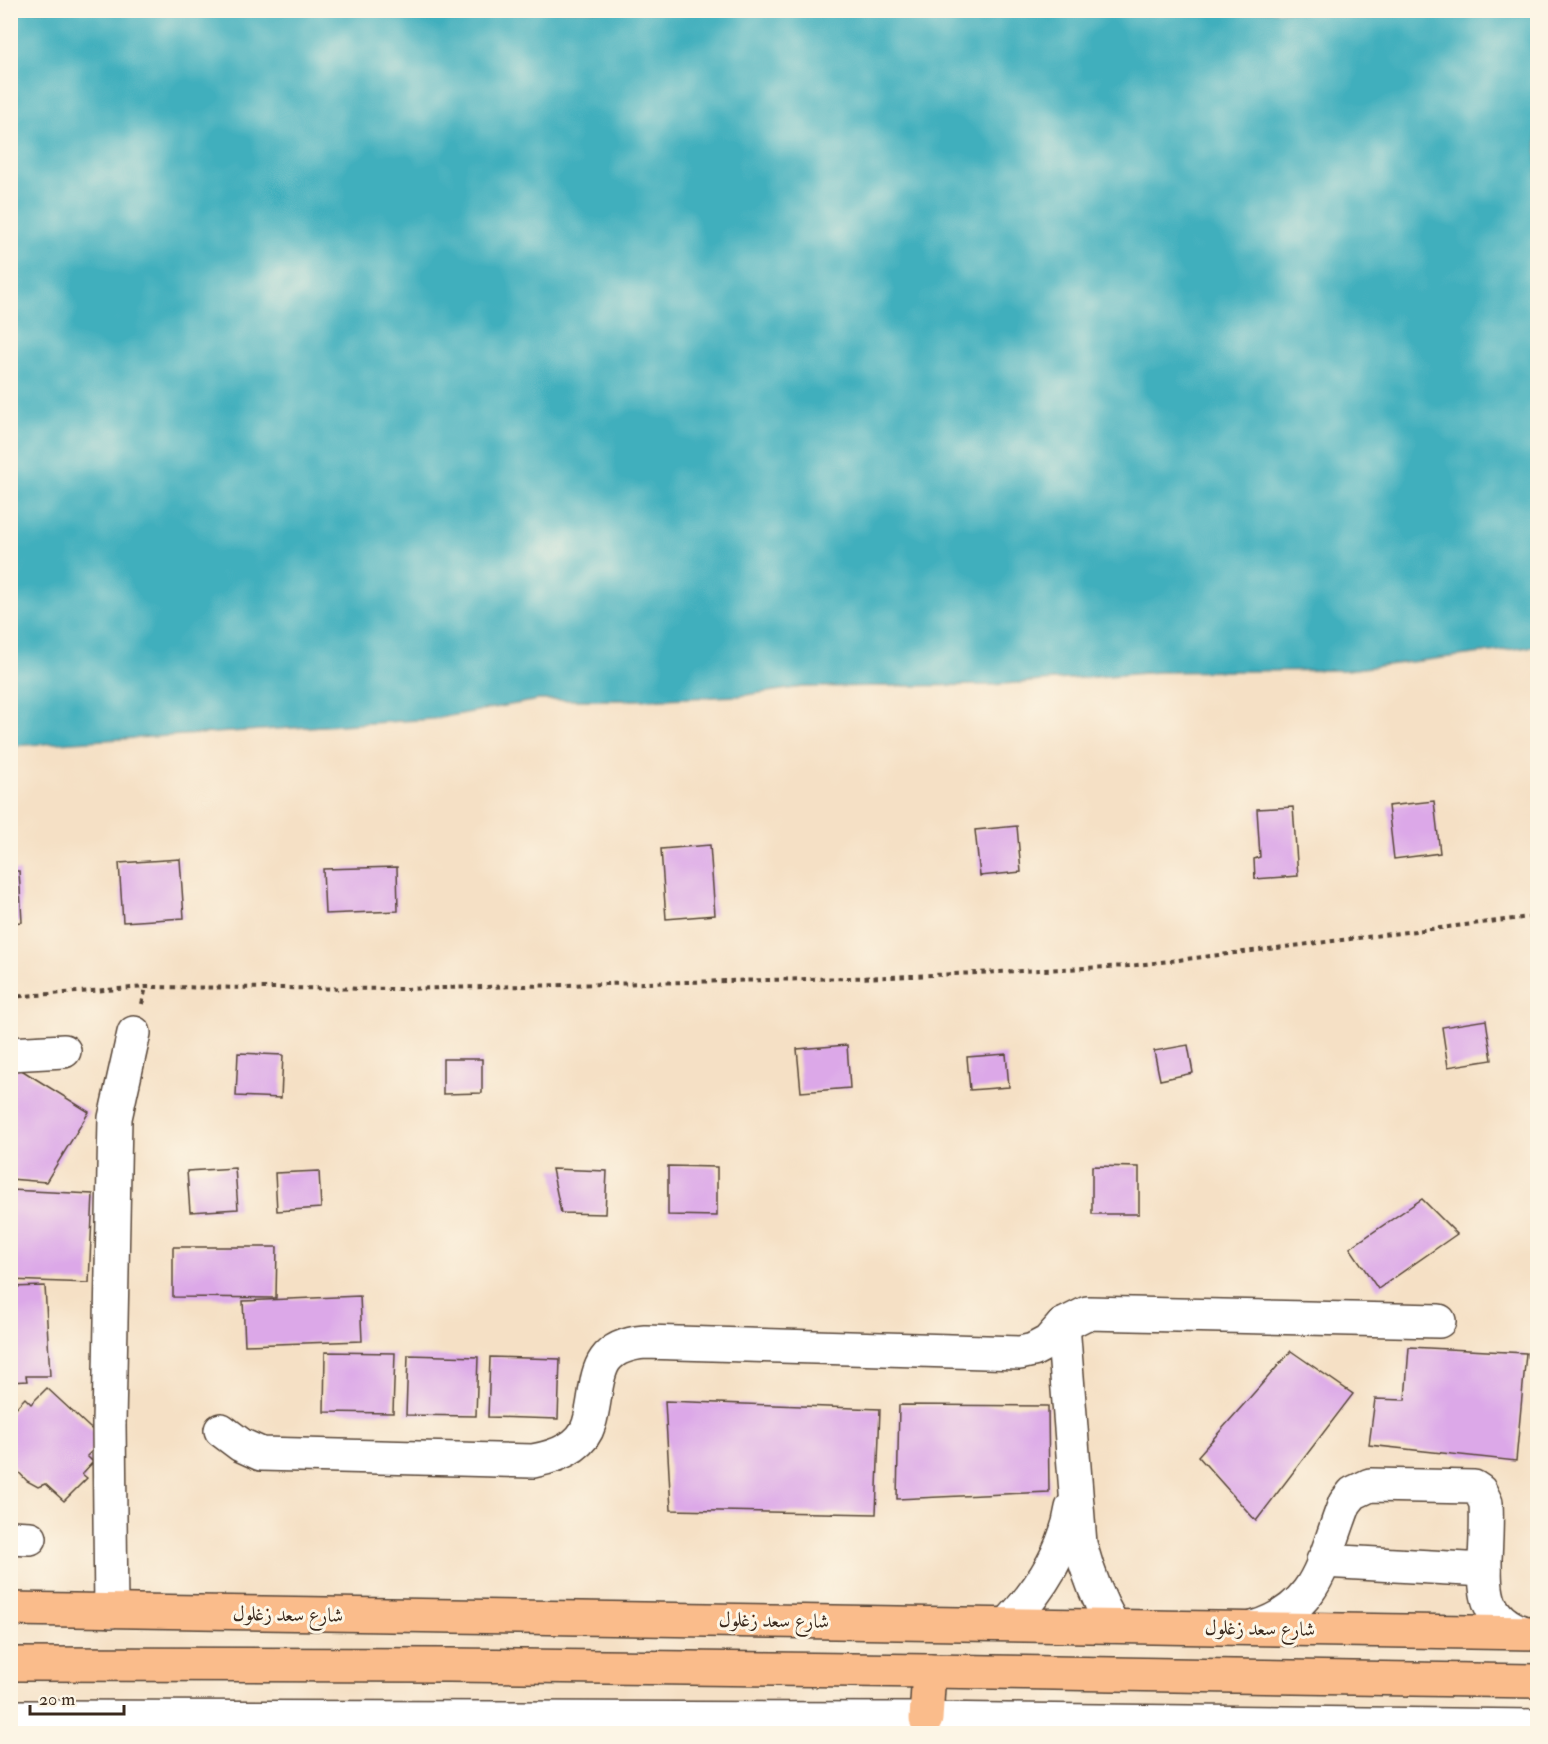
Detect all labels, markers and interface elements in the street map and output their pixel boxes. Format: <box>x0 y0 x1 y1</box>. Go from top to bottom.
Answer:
street label: شارع سعد زغلول <box>232 1601 343 1633</box>
street label: شارع سعد زغلول <box>718 1607 829 1639</box>
street label: شارع سعد زغلول <box>1204 1615 1315 1647</box>
scale bar <box>30 1678 124 1716</box>
text: 20 m <box>39 1688 75 1711</box>

